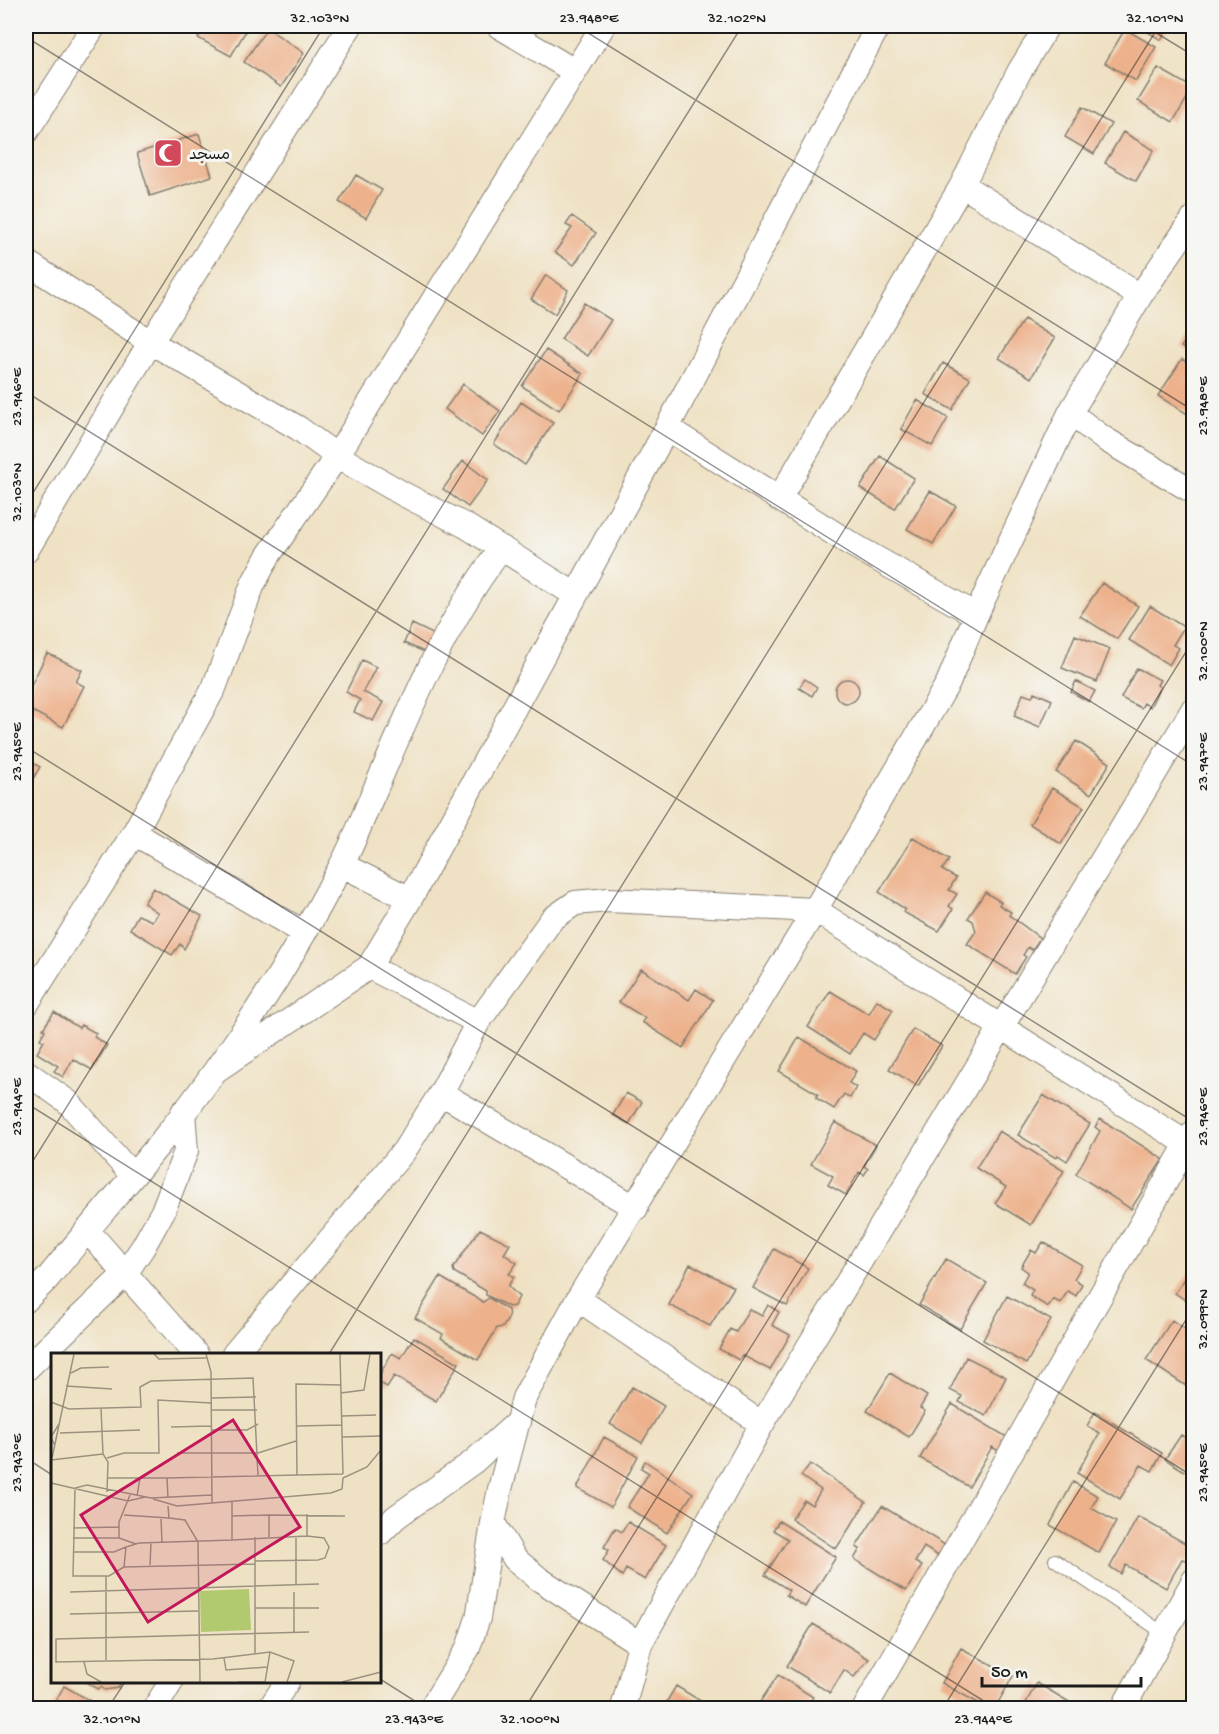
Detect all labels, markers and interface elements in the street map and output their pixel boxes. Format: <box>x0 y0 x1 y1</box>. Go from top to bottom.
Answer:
text: 32.103°N <box>290 10 350 28</box>
text: 23.948°E <box>560 10 619 28</box>
text: 32.102°N <box>707 10 766 28</box>
text: 32.101°N <box>1125 10 1184 28</box>
mosque icon: مسجد <box>152 137 184 169</box>
place label: مسجد <box>189 147 230 166</box>
text: 23.946°E <box>9 367 27 426</box>
text: 23.948°E <box>1195 376 1213 435</box>
text: 32.103°N <box>9 462 27 522</box>
text: 32.100°N <box>1195 621 1213 682</box>
text: 23.945°E <box>9 722 27 781</box>
text: 23.947°E <box>1195 732 1213 791</box>
text: 23.944°E <box>9 1078 27 1136</box>
text: 23.946°E <box>1195 1087 1213 1146</box>
text: 32.099°N <box>1195 1289 1213 1350</box>
inset map <box>51 1353 381 1683</box>
text: 23.943°E <box>9 1433 27 1492</box>
text: 23.945°E <box>1195 1443 1213 1502</box>
scale bar <box>982 1650 1141 1688</box>
text: 50 m <box>991 1663 1028 1684</box>
text: 32.101°N <box>82 1711 141 1729</box>
text: 23.943°E <box>385 1711 444 1729</box>
text: 32.100°N <box>499 1711 560 1729</box>
text: 23.944°E <box>954 1711 1012 1729</box>

